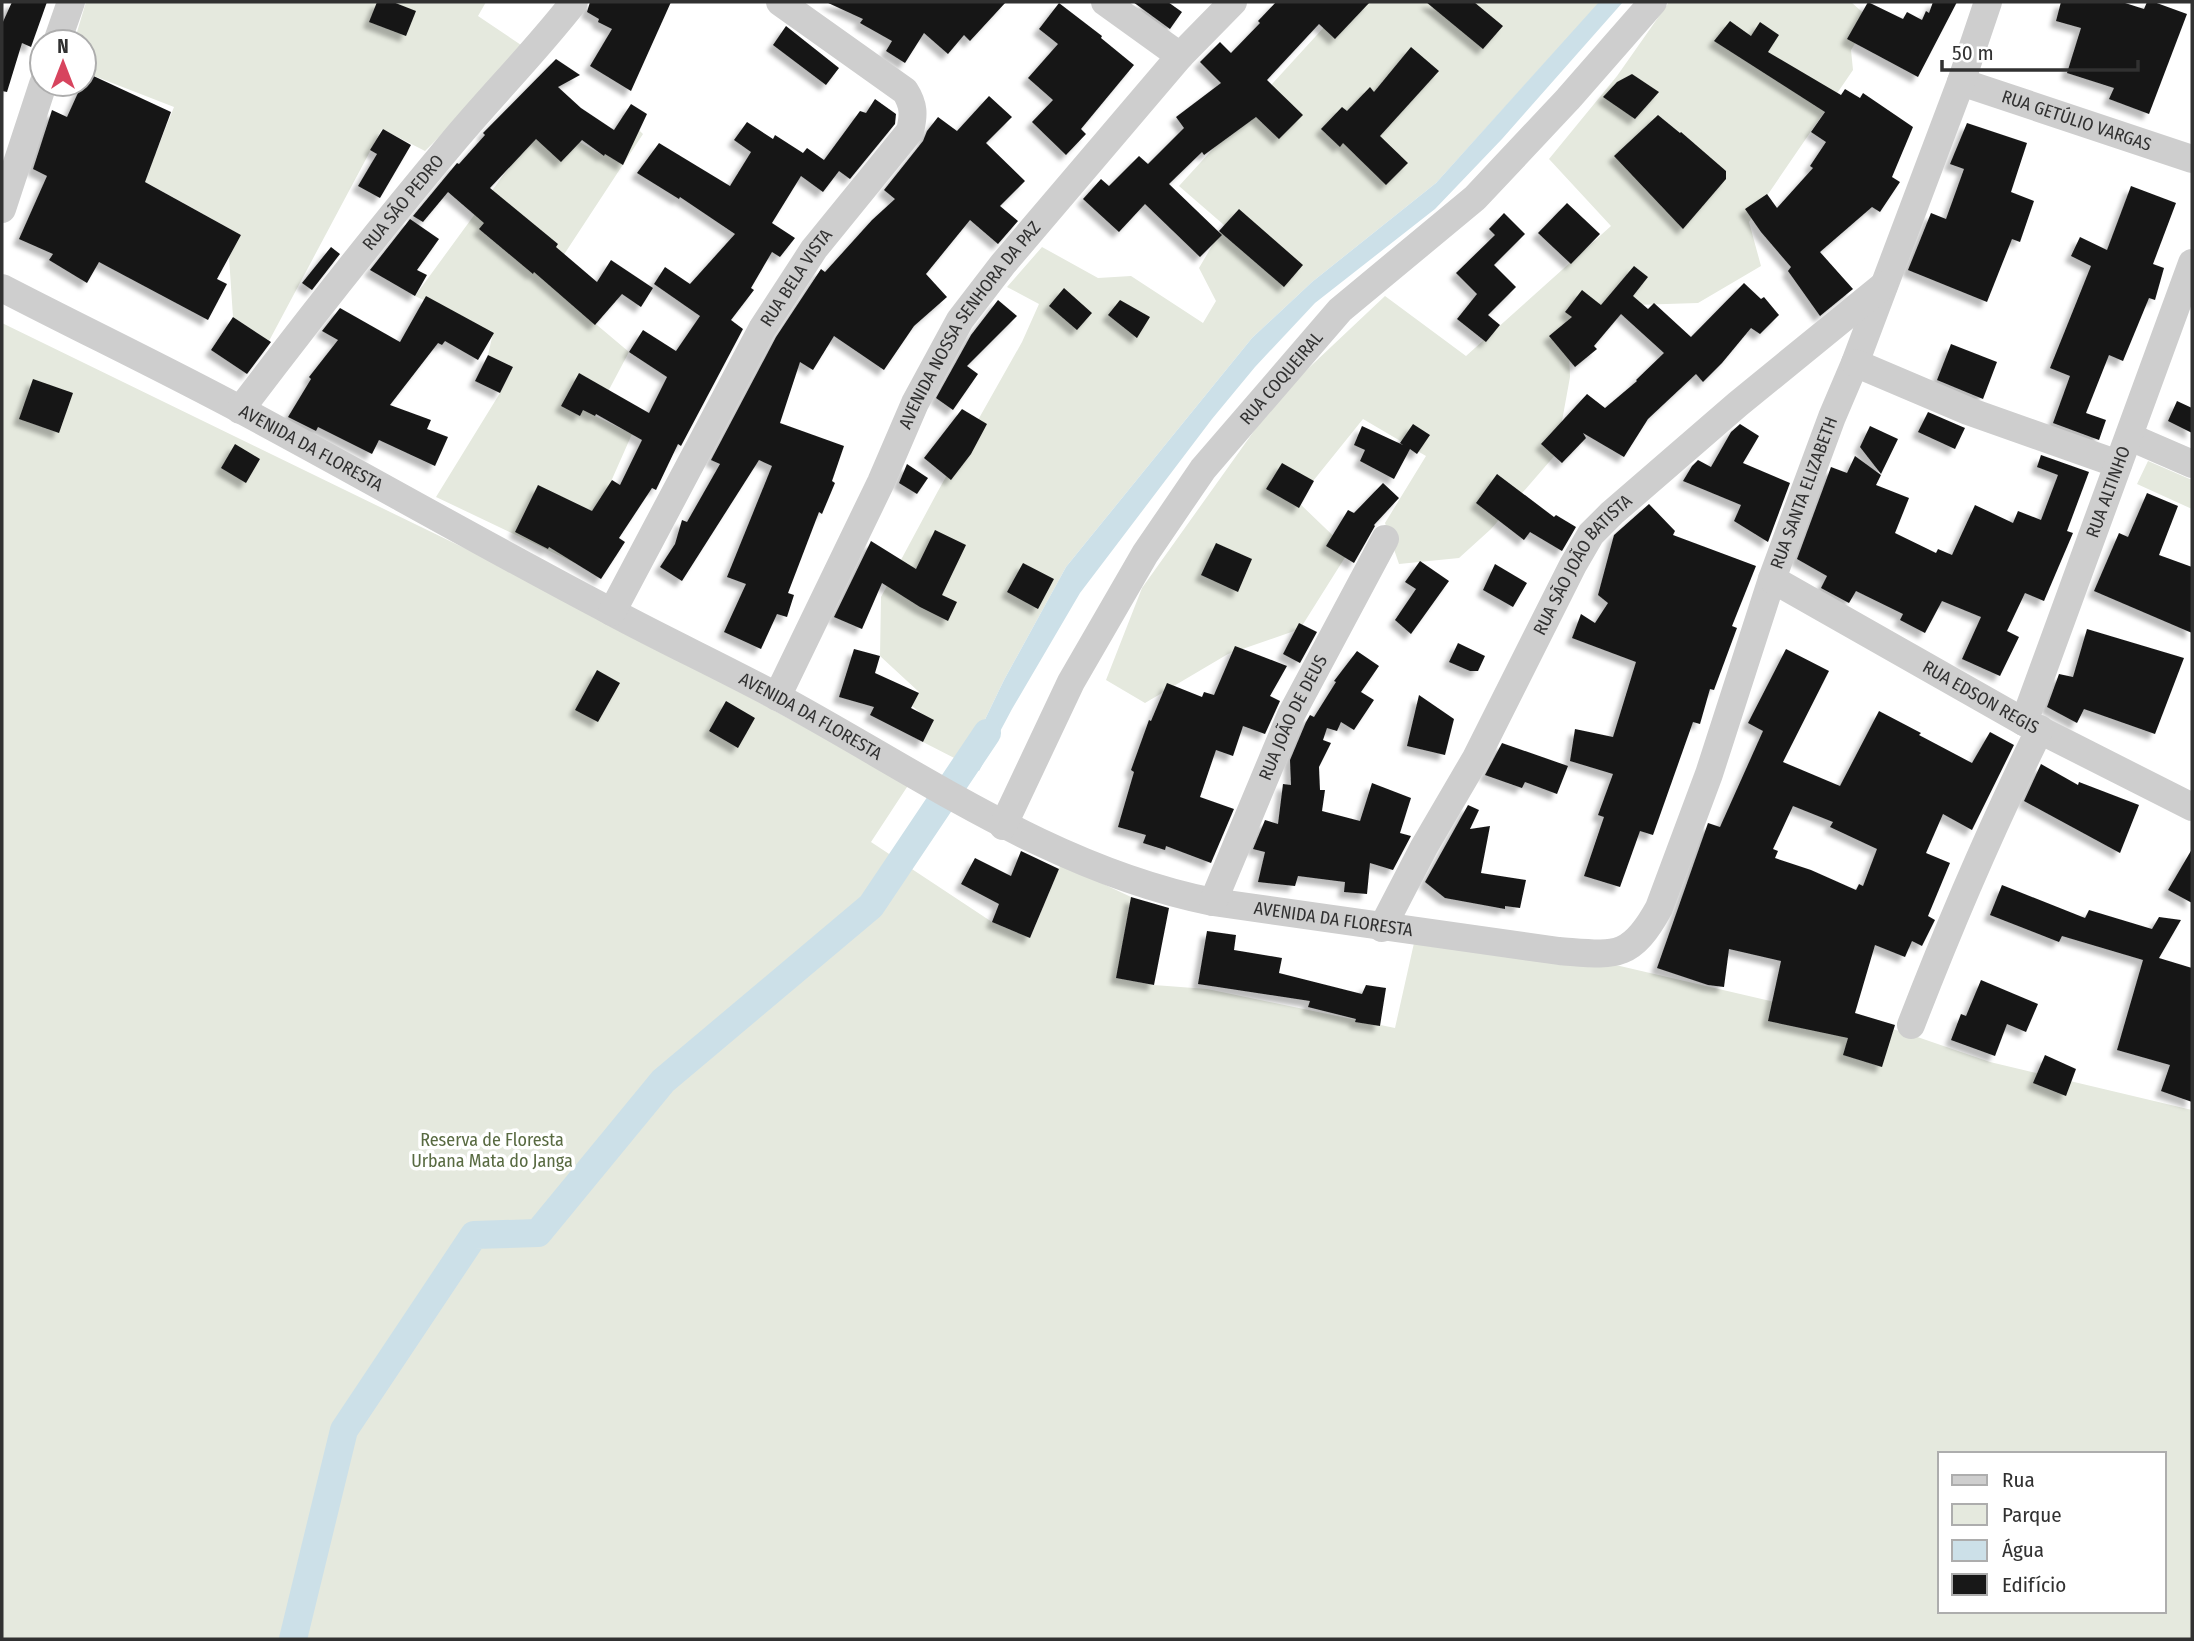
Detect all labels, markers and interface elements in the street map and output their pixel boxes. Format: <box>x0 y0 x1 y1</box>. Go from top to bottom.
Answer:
north arrow <box>28 28 98 98</box>
scale bar <box>1942 28 2138 72</box>
text: N <box>57 35 69 58</box>
text: 50 m <box>1952 40 1994 66</box>
street label: RUA GETÚLIO VARGAS <box>1999 85 2155 156</box>
street label: RUA SÃO PEDRO <box>358 150 449 255</box>
street label: AVENIDA NOSSA SENHORA DA PAZ <box>894 217 1045 432</box>
street label: RUA BELA VISTA <box>756 224 837 331</box>
street label: RUA COQUEIRAL <box>1235 327 1328 429</box>
street label: AVENIDA DA FLORESTA <box>235 400 387 496</box>
street label: RUA SANTA ELIZABETH <box>1766 414 1842 572</box>
street label: RUA ALTINHO <box>2081 443 2135 541</box>
street label: RUA SÃO JOÃO BATISTA <box>1529 489 1637 639</box>
street label: RUA JOÃO DE DEUS <box>1254 651 1332 784</box>
street label: RUA EDSON REGIS <box>1919 656 2043 739</box>
street label: AVENIDA DA FLORESTA <box>735 668 886 765</box>
street label: AVENIDA DA FLORESTA <box>1252 897 1415 941</box>
park label: Reserva de Floresta Urbana Mata do Janga <box>411 1129 573 1172</box>
legend <box>1938 1452 2166 1613</box>
text: Rua <box>2002 1467 2035 1493</box>
text: Parque <box>2002 1502 2062 1528</box>
text: Água <box>2002 1537 2044 1563</box>
text: Edifício <box>2002 1572 2066 1598</box>

